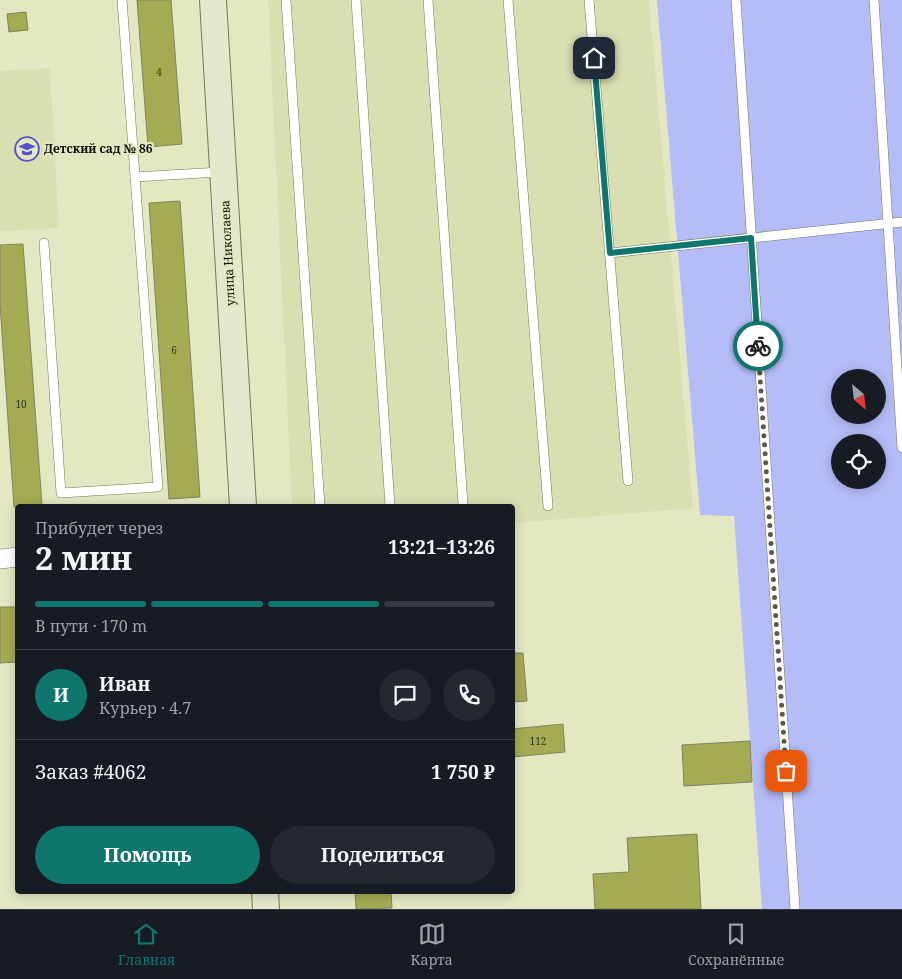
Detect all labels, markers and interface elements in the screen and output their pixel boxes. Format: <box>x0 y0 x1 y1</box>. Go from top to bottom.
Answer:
pin <box>573 37 615 79</box>
icon: home <box>580 44 608 72</box>
house number: 4 <box>156 65 162 79</box>
school or university icon: Детский сад № 86 <box>14 136 40 162</box>
place label: Детский сад № 86 <box>44 140 153 157</box>
street label: улица Николаева <box>216 200 239 306</box>
courier <box>733 321 783 371</box>
icon: bike <box>744 332 772 360</box>
house number: 6 <box>171 343 177 357</box>
north arrow <box>831 369 886 424</box>
map controls <box>831 369 886 489</box>
house number: 10 <box>15 397 27 411</box>
button: locate <box>831 434 886 489</box>
text: Прибудет через <box>35 517 163 539</box>
text: 13:21–13:26 <box>388 534 495 560</box>
text: 2 мин <box>35 536 132 579</box>
text: В пути · 170 m <box>35 615 147 637</box>
button: chat <box>379 669 431 721</box>
button: phone <box>443 669 495 721</box>
text: Иван <box>99 671 150 697</box>
text: И <box>53 682 69 708</box>
text: Курьер · 4.7 <box>99 697 191 719</box>
house number: 112 <box>530 734 546 748</box>
pin <box>765 750 807 792</box>
icon: bag <box>772 757 800 785</box>
text: Заказ #4062 <box>35 759 146 785</box>
text: 1 750 ₽ <box>431 759 495 785</box>
button: Помощь <box>35 826 260 884</box>
button: Поделиться <box>270 826 495 884</box>
tab: Главная <box>118 920 175 969</box>
tab: Карта <box>411 920 453 969</box>
tab: Сохранённые <box>688 920 784 969</box>

